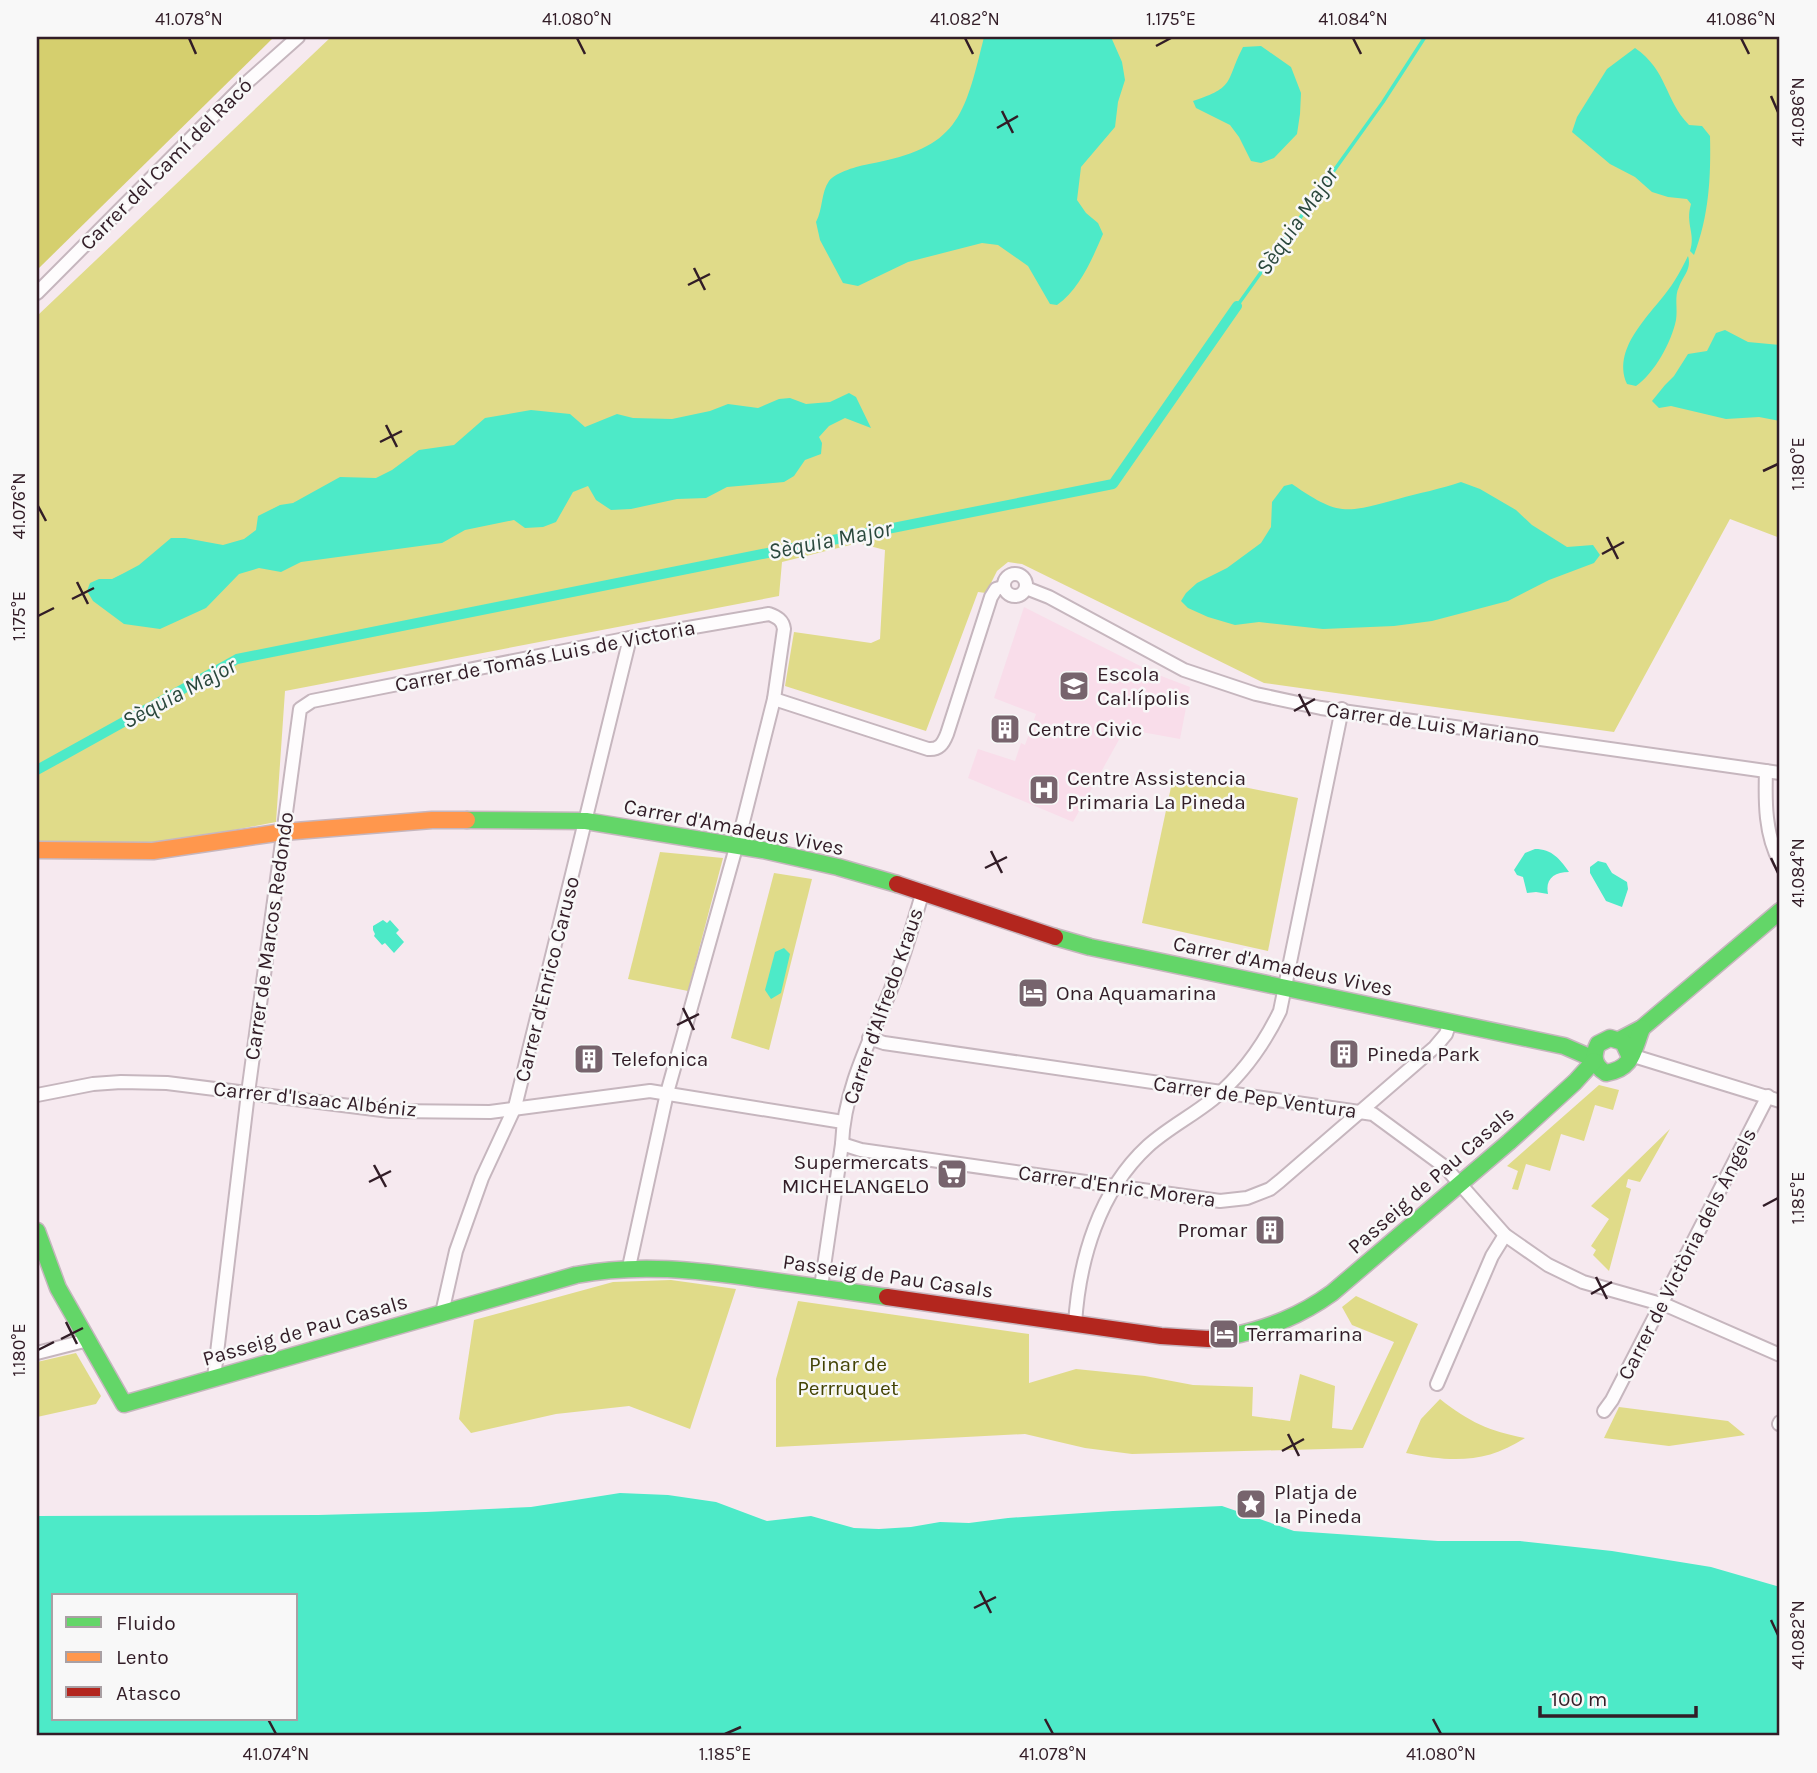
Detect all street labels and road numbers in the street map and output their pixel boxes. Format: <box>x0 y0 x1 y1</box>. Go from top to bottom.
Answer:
street label: Carrer del Camí del Racó <box>75 73 257 255</box>
street label: Carrer de Tomás Luis de Victoria <box>393 615 697 697</box>
street label: Carrer de Luis Mariano <box>1325 697 1541 751</box>
street label: Carrer d'Amadeus Vives <box>622 794 846 860</box>
street label: Carrer de Marcos Redondo <box>240 810 298 1062</box>
street label: Carrer d'Enrico Caruso <box>510 874 584 1084</box>
street label: Carrer d'Alfredo Kraus <box>838 905 928 1107</box>
street label: Carrer d'Amadeus Vives <box>1171 931 1395 1001</box>
street label: Carrer de Pep Ventura <box>1152 1071 1358 1123</box>
street label: Carrer d'Isaac Albéniz <box>212 1076 418 1122</box>
street label: Passeig de Pau Casals <box>1343 1101 1519 1259</box>
street label: Carrer de Victòria dels Àngels <box>1613 1124 1761 1384</box>
street label: Carrer d'Enric Morera <box>1017 1160 1217 1212</box>
street label: Passeig de Pau Casals <box>781 1249 995 1303</box>
street label: Passeig de Pau Casals <box>200 1289 410 1371</box>

